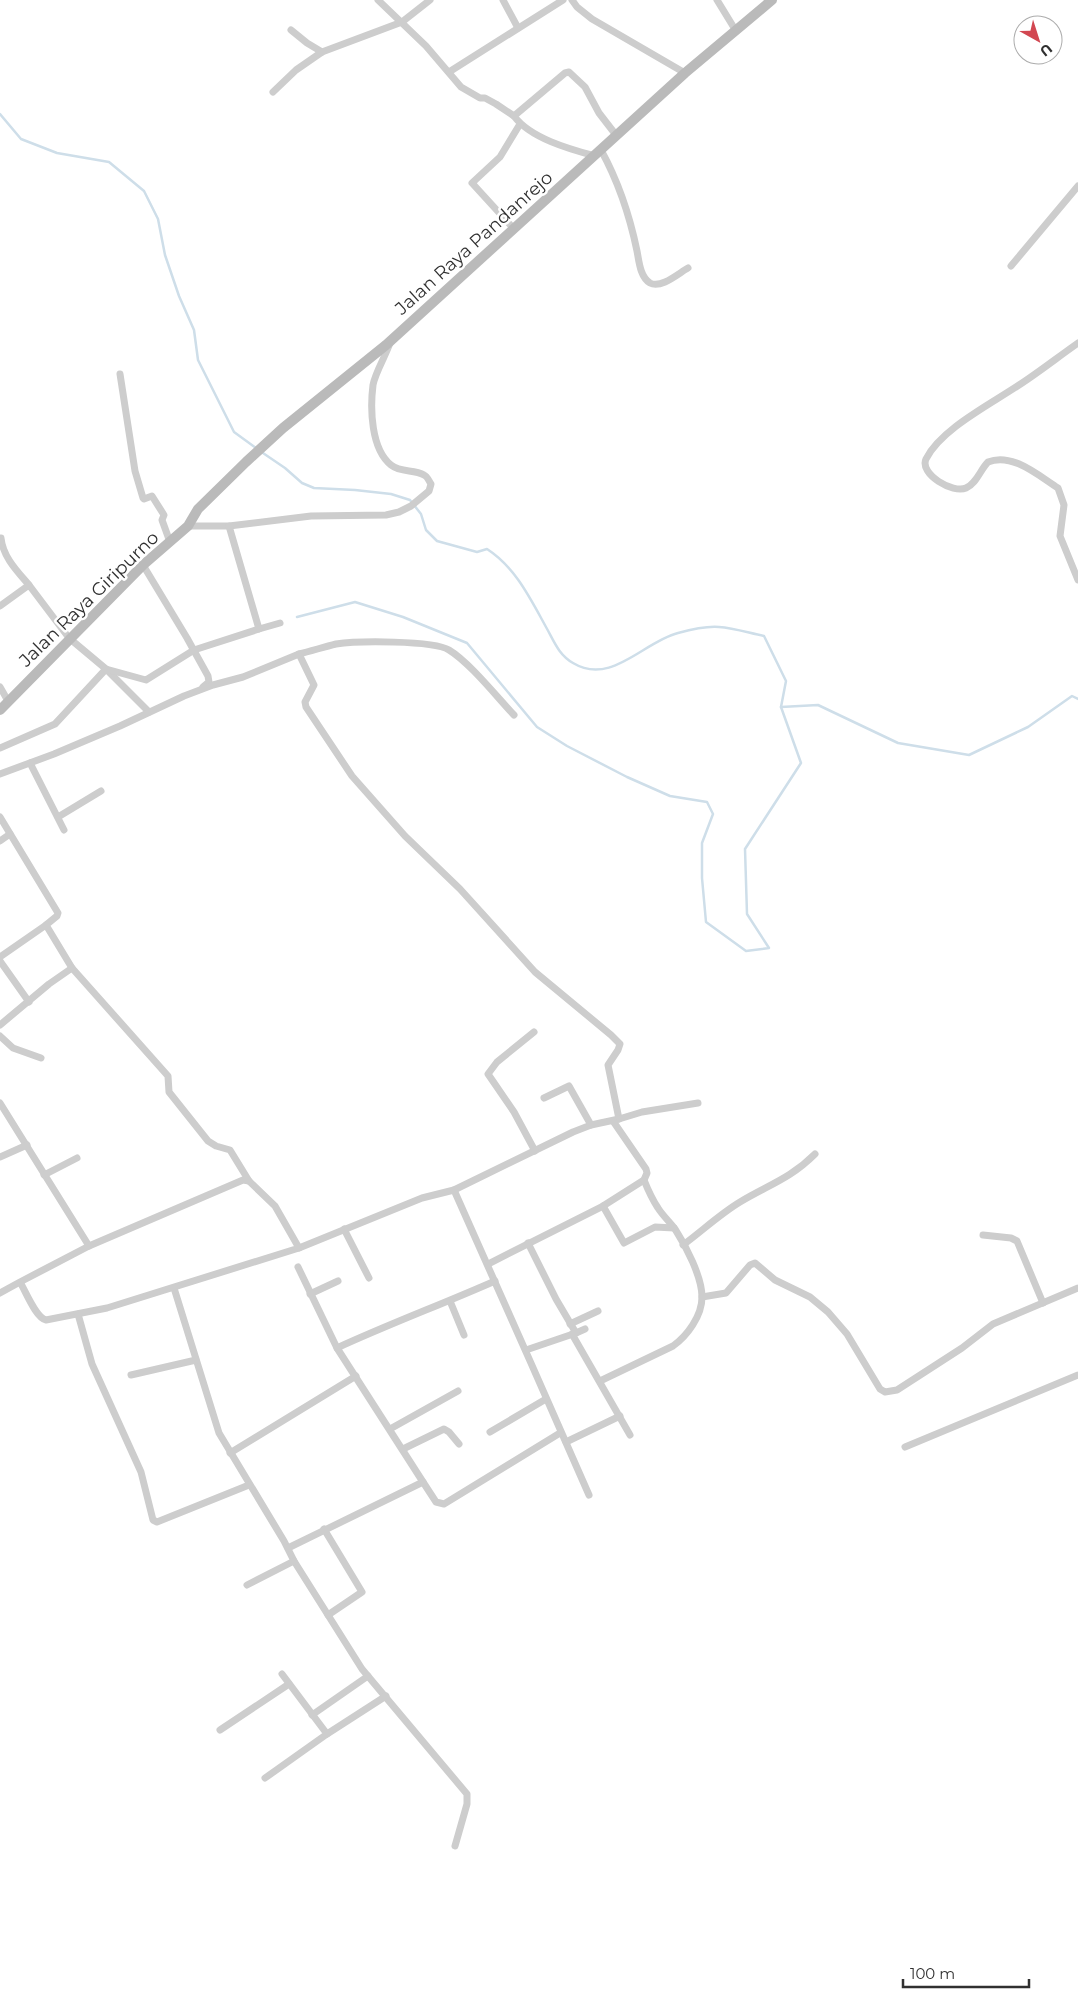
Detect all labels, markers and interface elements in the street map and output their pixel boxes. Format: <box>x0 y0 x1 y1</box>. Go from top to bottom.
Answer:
north arrow <box>1013 15 1063 65</box>
text: U <box>1036 40 1056 61</box>
street label: Jalan Raya Pandanrejo <box>390 166 557 320</box>
street label: Jalan Raya Giripurno <box>14 527 163 672</box>
scale bar <box>903 1956 1029 1988</box>
text: 100 m <box>910 1964 955 1983</box>

